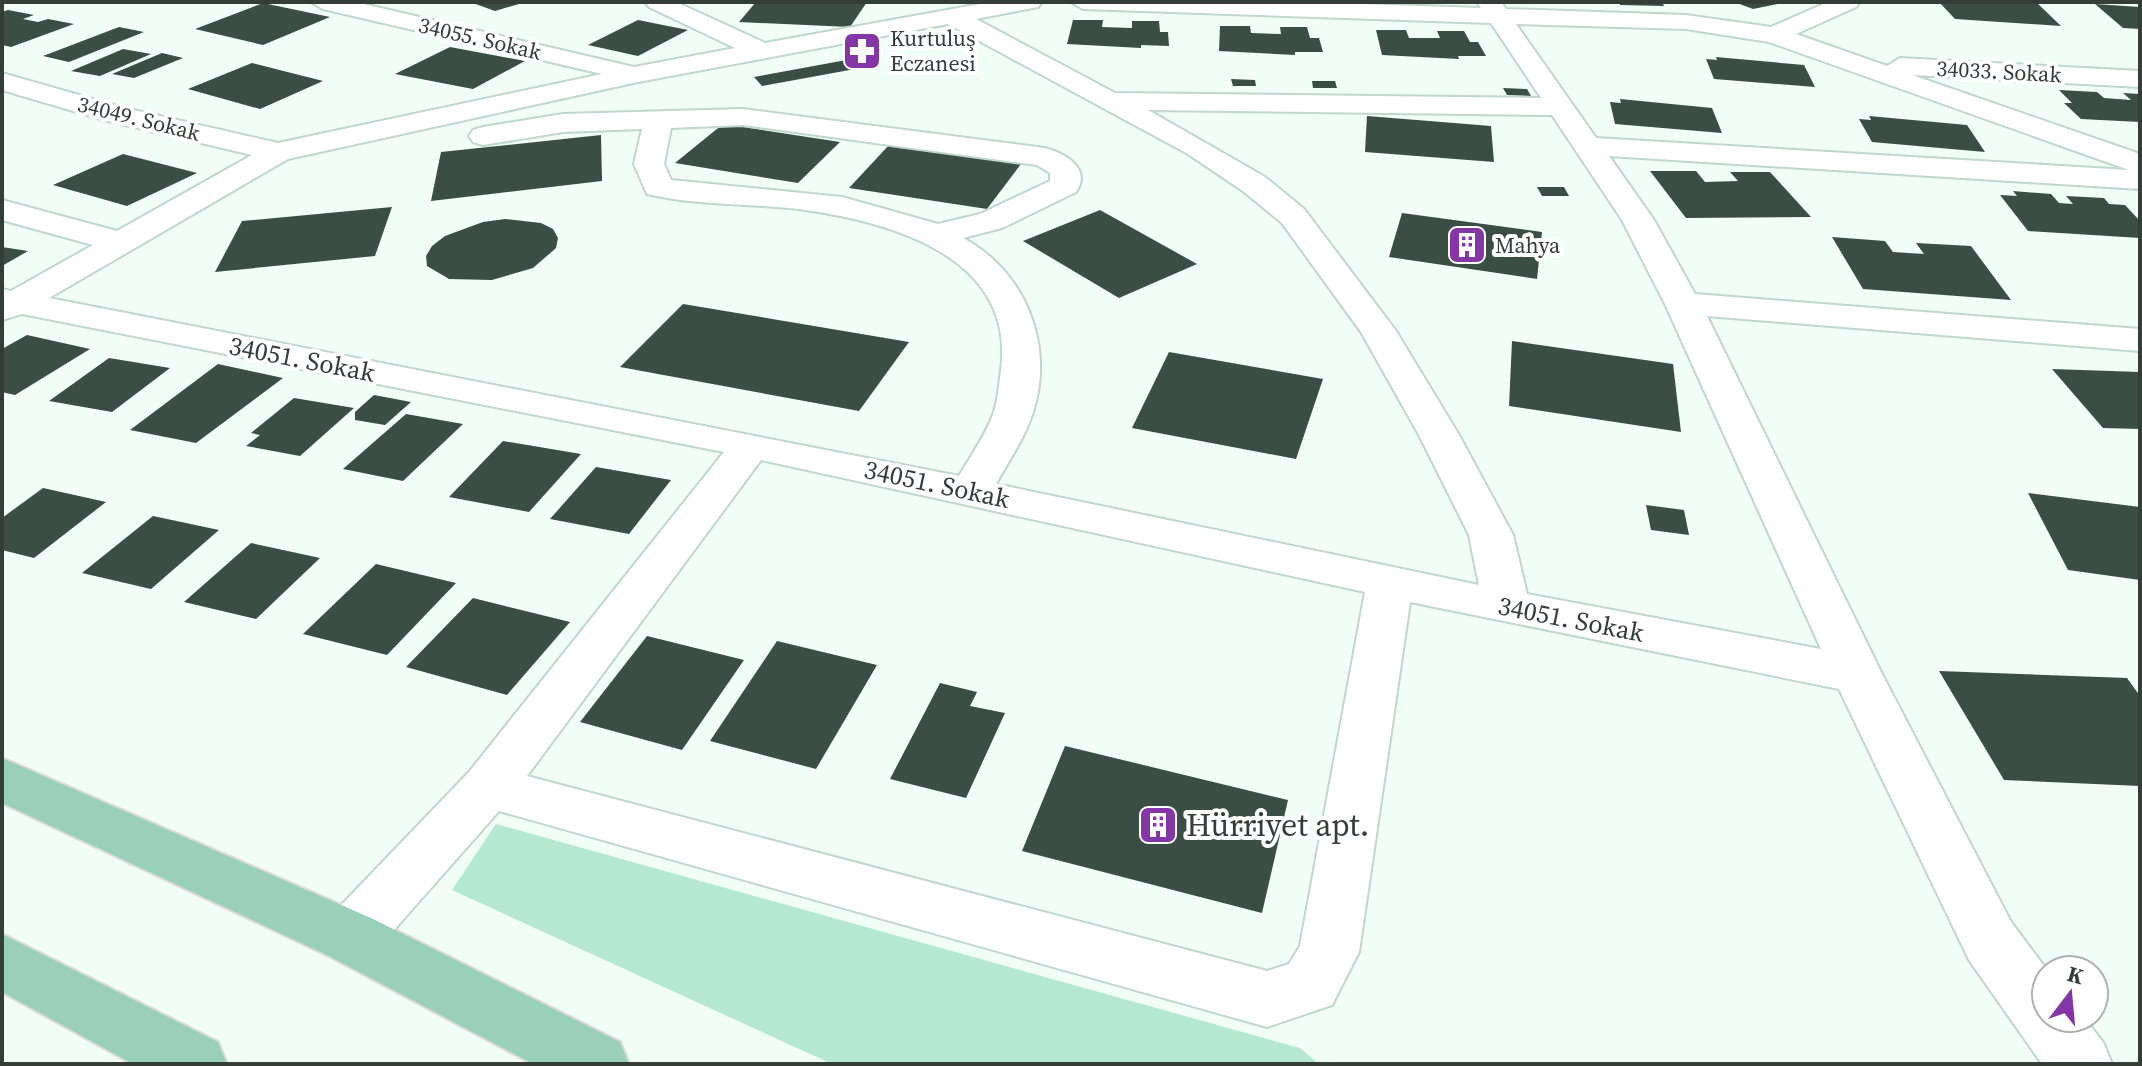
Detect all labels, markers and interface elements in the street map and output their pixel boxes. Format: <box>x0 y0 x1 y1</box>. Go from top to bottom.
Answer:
street label: 34055. Sokak <box>416 9 545 67</box>
place label: Kurtuluş Eczanesi <box>890 23 976 78</box>
pharmacy icon: Kurtuluş Eczanesi <box>841 30 883 72</box>
street label: 34033. Sokak <box>1936 53 2063 89</box>
street label: 34049. Sokak <box>75 88 204 148</box>
building icon: Mahya <box>1446 224 1488 266</box>
place label: Mahya <box>1495 230 1561 260</box>
street label: 34051. Sokak <box>226 327 379 391</box>
street label: 34051. Sokak <box>861 451 1014 517</box>
street label: 34051. Sokak <box>1495 587 1648 651</box>
place label: Hürriyet apt. <box>1186 803 1369 847</box>
building icon: Hürriyet apt. <box>1137 804 1179 846</box>
north arrow <box>2030 954 2110 1034</box>
text: K <box>2064 958 2088 991</box>

